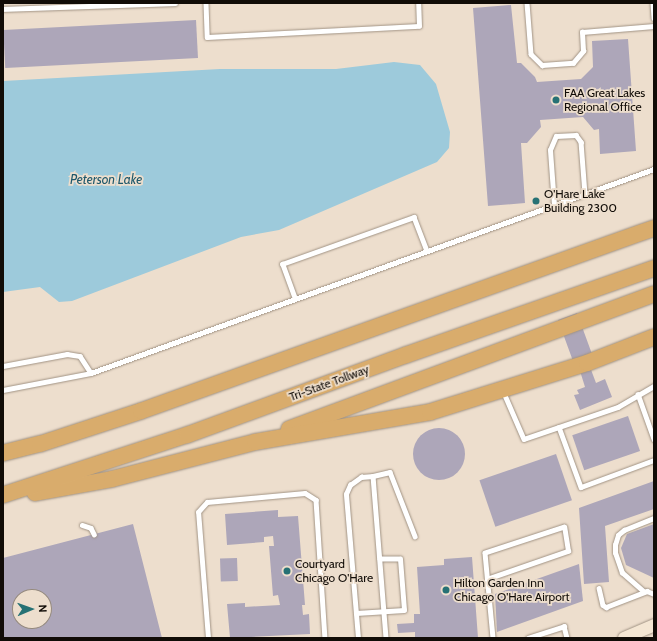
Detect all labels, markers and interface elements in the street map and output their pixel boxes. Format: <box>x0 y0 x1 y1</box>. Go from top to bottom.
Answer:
place label: FAA Great Lakes Regional Office <box>564 86 645 114</box>
marker: FAA Great Lakes Regional Office <box>551 95 561 105</box>
water label: Peterson Lake <box>70 171 142 187</box>
place label: O'Hare Lake Building 2300 <box>544 187 617 215</box>
marker: O'Hare Lake Building 2300 <box>531 196 541 206</box>
street label: Tri-State Tollway <box>287 362 371 404</box>
place label: Courtyard Chicago O'Hare <box>295 557 373 585</box>
marker: Courtyard Chicago O'Hare <box>282 566 292 576</box>
place label: Hilton Garden Inn Chicago O'Hare Airport <box>454 576 570 604</box>
marker: Hilton Garden Inn Chicago O'Hare Airport <box>441 585 451 595</box>
north arrow <box>12 589 52 629</box>
text: N <box>36 604 50 613</box>

